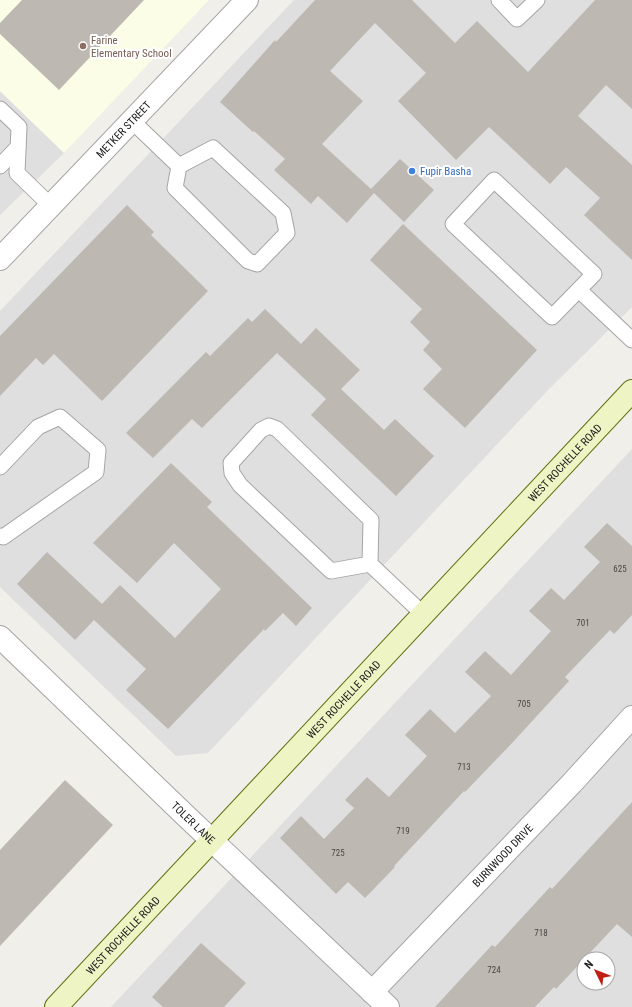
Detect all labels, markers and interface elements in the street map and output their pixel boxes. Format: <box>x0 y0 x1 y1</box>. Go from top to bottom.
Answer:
place label: Farine Elementary School <box>91 34 172 60</box>
marker: Farine Elementary School <box>78 41 88 51</box>
street label: METKER STREET <box>93 98 154 161</box>
place label: Fupir Basha <box>420 165 471 178</box>
marker: Fupir Basha <box>407 166 417 176</box>
street label: WEST ROCHELLE ROAD <box>525 421 604 505</box>
house number: 625 <box>613 564 627 574</box>
house number: 701 <box>576 618 590 628</box>
street label: WEST ROCHELLE ROAD <box>304 658 383 741</box>
house number: 705 <box>517 699 531 709</box>
house number: 713 <box>457 762 471 772</box>
street label: TOLER LANE <box>169 799 218 847</box>
street label: BURNWOOD DRIVE <box>470 821 536 890</box>
house number: 719 <box>396 826 410 836</box>
house number: 725 <box>331 848 345 858</box>
street label: WEST ROCHELLE ROAD <box>83 894 163 977</box>
house number: 718 <box>534 928 548 938</box>
north arrow <box>576 951 616 991</box>
text: N <box>582 957 596 971</box>
house number: 724 <box>487 965 501 975</box>

